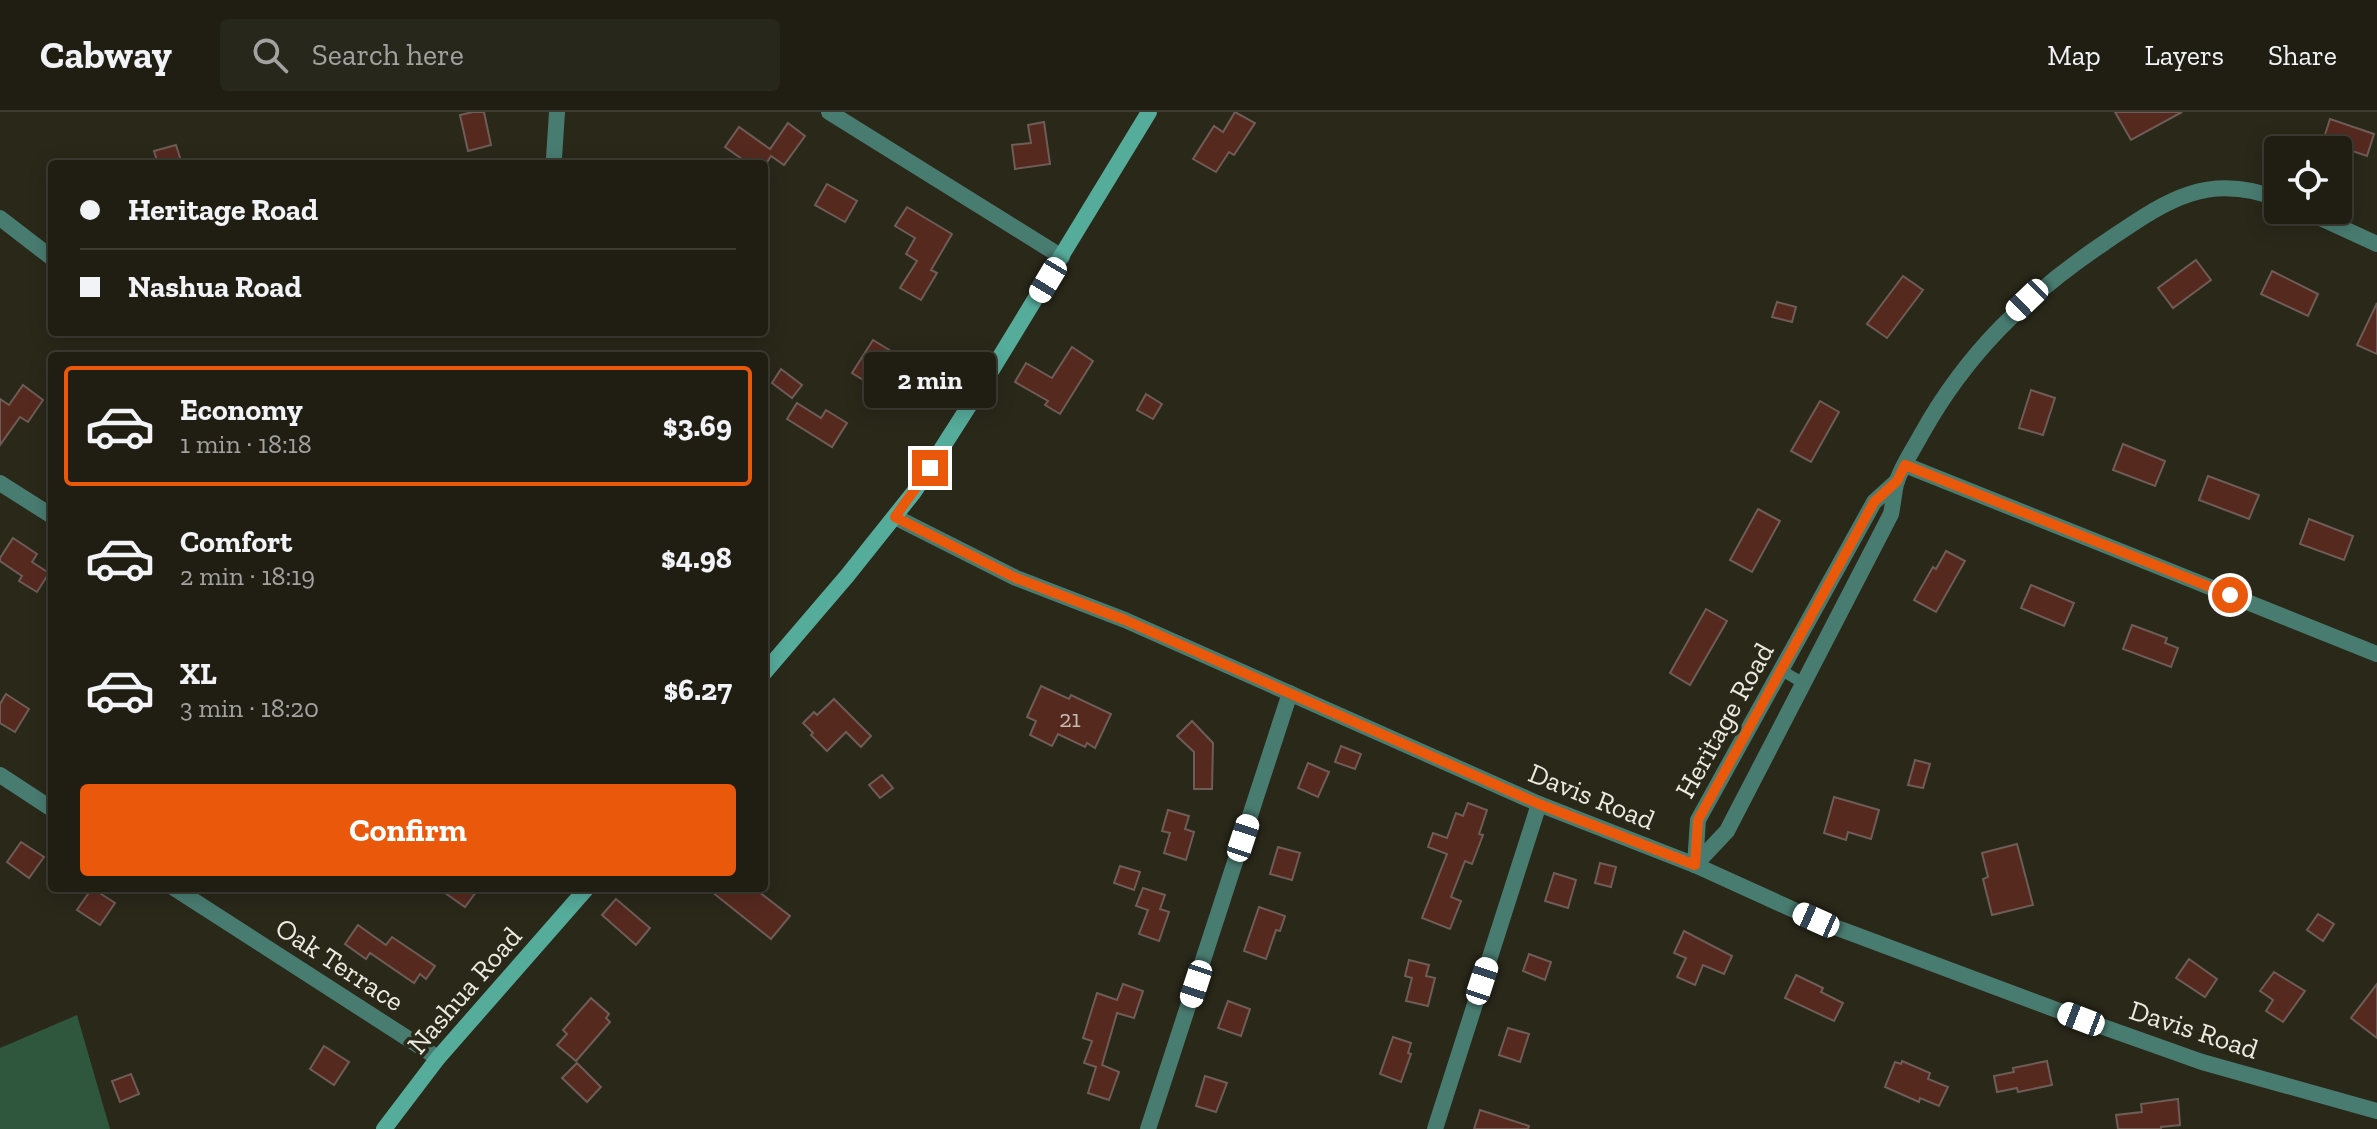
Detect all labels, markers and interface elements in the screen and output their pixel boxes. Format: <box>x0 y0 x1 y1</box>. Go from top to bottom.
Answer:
search box <box>220 19 780 91</box>
text: Cabway <box>40 32 172 78</box>
icon: search <box>248 33 292 77</box>
text: Search here <box>312 37 464 73</box>
text: Map <box>2047 39 2101 72</box>
text: Layers <box>2145 39 2224 72</box>
text: Share <box>2268 39 2337 72</box>
map controls <box>2264 136 2352 224</box>
button: locate <box>2264 136 2352 224</box>
text: Heritage Road <box>128 192 318 228</box>
car <box>1025 253 1071 307</box>
text: Nashua Road <box>128 269 302 305</box>
car <box>2001 275 2053 325</box>
callout: 2 min <box>864 352 996 408</box>
text: 2 min <box>898 364 962 396</box>
icon: car <box>84 390 156 462</box>
text: Economy <box>180 392 303 428</box>
text: $3.69 <box>663 408 732 444</box>
text: 1 min · 18:18 <box>180 428 312 460</box>
route end <box>912 450 948 486</box>
icon: car <box>84 522 156 594</box>
text: Comfort <box>180 524 292 560</box>
text: $4.98 <box>661 540 732 576</box>
text: 2 min · 18:19 <box>180 560 315 592</box>
route start <box>2212 577 2248 613</box>
street label: Heritage Road <box>1668 637 1781 804</box>
icon: car <box>84 654 156 726</box>
text: XL <box>180 656 217 692</box>
text: $6.27 <box>663 672 732 708</box>
text: 3 min · 18:20 <box>180 692 319 724</box>
house number: 21 <box>1059 704 1081 733</box>
street label: Davis Road <box>1524 756 1660 837</box>
button: Confirm <box>80 784 736 876</box>
car <box>1224 811 1262 865</box>
car <box>1789 899 1843 941</box>
street label: Oak Terrace <box>269 911 410 1018</box>
street label: Nashua Road <box>400 920 528 1060</box>
car <box>1463 954 1501 1008</box>
car <box>1177 957 1215 1011</box>
street label: Davis Road <box>2125 993 2262 1066</box>
car <box>2054 999 2108 1039</box>

